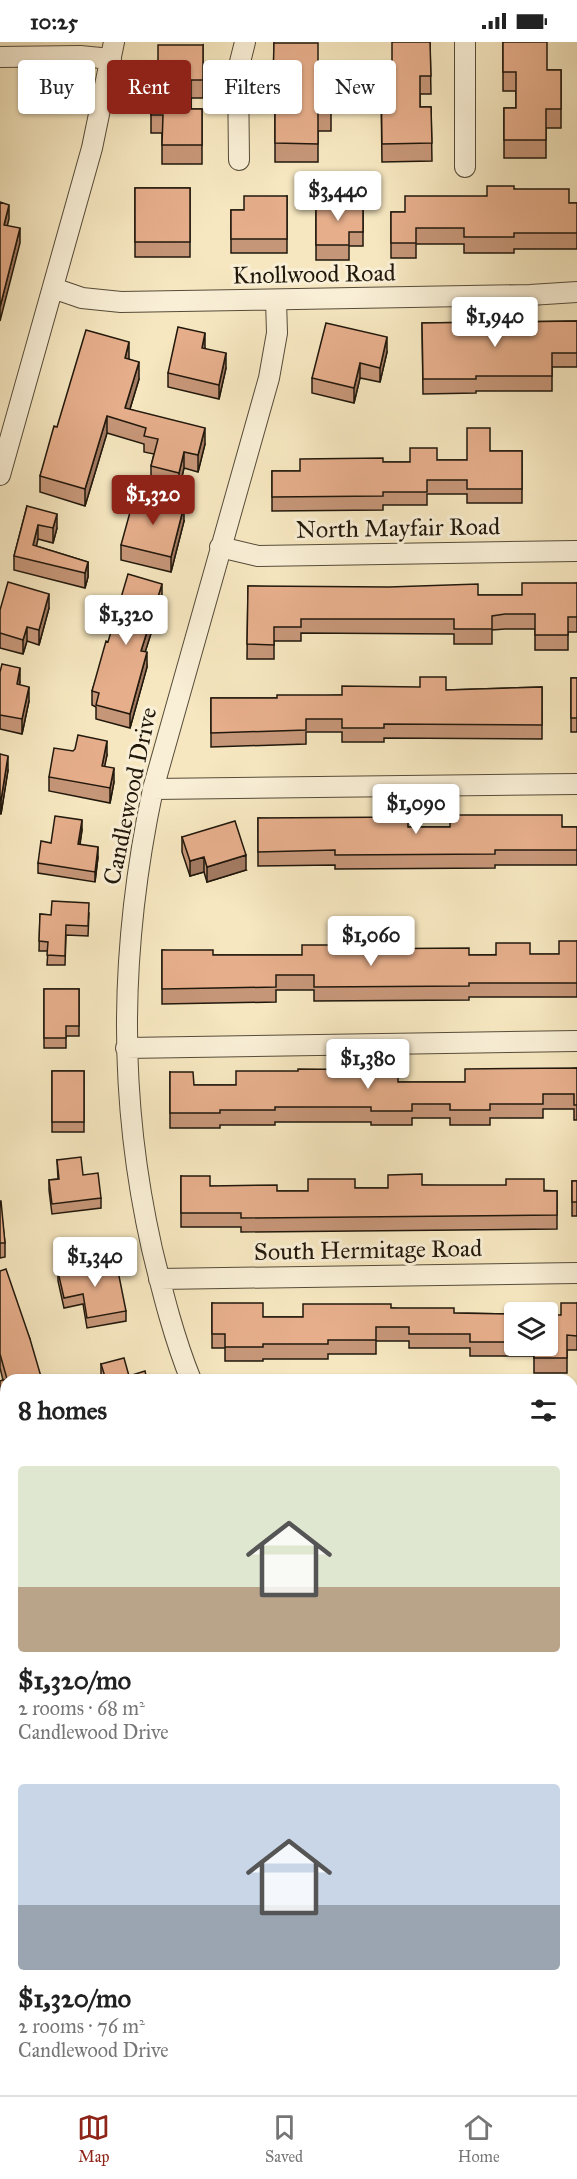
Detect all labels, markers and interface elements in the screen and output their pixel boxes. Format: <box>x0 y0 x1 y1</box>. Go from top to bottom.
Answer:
text: 10:25 <box>30 8 78 35</box>
chip: Buy <box>18 60 95 114</box>
chip: Rent <box>107 60 191 114</box>
chip: Filters <box>203 60 302 114</box>
chip: New <box>314 60 396 114</box>
pin: $3,440 <box>289 171 387 222</box>
text: $3,440 <box>308 178 368 202</box>
street label: Knollwood Road <box>232 258 396 290</box>
pin: $1,940 <box>446 297 544 348</box>
text: $1,940 <box>466 304 524 328</box>
pin: $1,320 <box>104 475 202 526</box>
text: $1,320 <box>126 482 180 506</box>
street label: North Mayfair Road <box>296 511 500 545</box>
pin: $1,320 <box>77 595 175 646</box>
text: $1,320 <box>99 602 153 626</box>
street label: Candlewood Drive <box>97 704 163 888</box>
pin: $1,090 <box>367 784 465 835</box>
text: $1,090 <box>386 791 446 815</box>
pin: $1,060 <box>322 916 420 967</box>
text: $1,060 <box>342 923 400 947</box>
pin: $1,380 <box>319 1039 417 1090</box>
text: $1,380 <box>340 1046 396 1070</box>
street label: South Hermitage Road <box>254 1233 482 1267</box>
pin: $1,340 <box>46 1237 144 1288</box>
text: $1,340 <box>67 1244 123 1268</box>
map controls <box>504 1302 558 1356</box>
button: layers <box>504 1302 558 1356</box>
text: 8 homes <box>18 1394 107 1426</box>
icon: filters <box>527 1394 560 1427</box>
icon: home <box>235 1505 343 1613</box>
text: $1,320/mo <box>18 1664 131 1696</box>
text: 2 rooms · 68 m² <box>18 1696 145 1720</box>
text: Candlewood Drive <box>18 1720 169 1744</box>
icon: home <box>235 1823 343 1931</box>
text: $1,320/mo <box>18 1982 131 2014</box>
text: 2 rooms · 76 m² <box>18 2014 145 2038</box>
text: Candlewood Drive <box>18 2038 169 2062</box>
tab: Map <box>77 2111 110 2166</box>
tab: Saved <box>265 2111 303 2166</box>
tab: Home <box>458 2111 500 2166</box>

